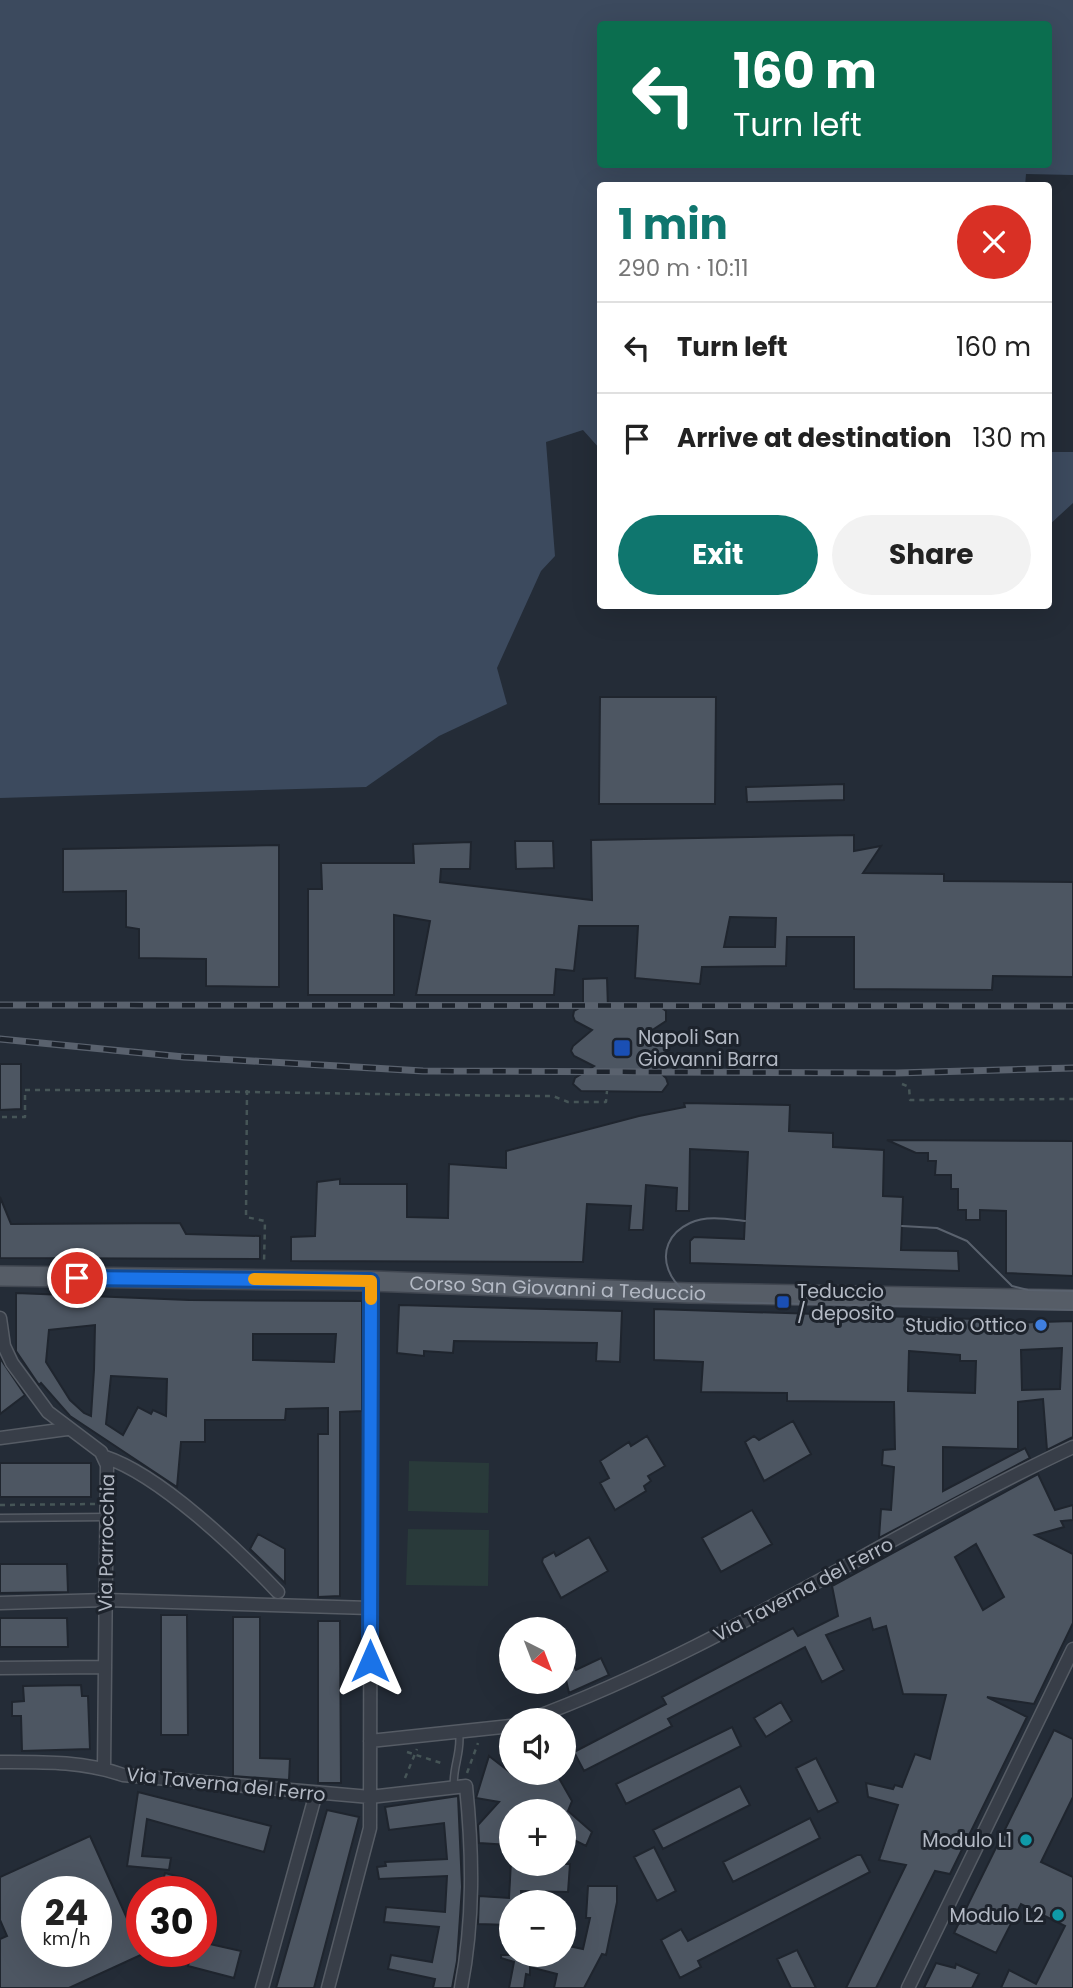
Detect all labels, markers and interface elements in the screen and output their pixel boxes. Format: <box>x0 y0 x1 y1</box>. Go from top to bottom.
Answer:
text: 160 m <box>733 37 877 105</box>
icon: left <box>618 49 709 140</box>
text: Turn left <box>733 102 862 147</box>
text: 1 min <box>618 195 728 254</box>
button: close <box>957 205 1031 279</box>
text: 290 m · 10:11 <box>618 252 749 284</box>
icon: left <box>618 329 656 367</box>
text: Turn left <box>677 329 788 365</box>
text: 160 m <box>956 329 1031 365</box>
icon: arrive <box>618 420 656 458</box>
text: Arrive at destination <box>677 420 952 456</box>
text: 130 m <box>973 420 1046 456</box>
button: Exit <box>618 515 818 595</box>
button: Share <box>832 515 1031 595</box>
place label: Napoli San Giovanni Barra <box>638 1024 779 1073</box>
marker: Napoli San Giovanni Barra <box>612 1038 632 1058</box>
pin <box>47 1248 107 1308</box>
icon: arrive <box>58 1259 96 1297</box>
street label: Corso San Giovanni a Teduccio <box>409 1269 706 1307</box>
place label: Teduccio / deposito <box>797 1278 894 1327</box>
marker: Teduccio / deposito <box>775 1294 791 1310</box>
place label: Studio Ottico <box>905 1312 1027 1339</box>
marker: Studio Ottico <box>1033 1317 1049 1333</box>
street label: Via Parrocchia <box>92 1474 121 1612</box>
street label: Via Taverna del Ferro <box>708 1531 898 1648</box>
north arrow <box>499 1617 576 1694</box>
map controls <box>499 1617 576 1967</box>
position arrow <box>333 1624 407 1698</box>
button: sound <box>499 1708 576 1785</box>
street label: Via Taverna del Ferro <box>125 1761 327 1808</box>
button: + <box>499 1799 576 1876</box>
place label: Modulo L1 <box>922 1827 1012 1854</box>
marker: Modulo L1 <box>1018 1832 1034 1848</box>
speed limit sign: 30 <box>126 1876 217 1967</box>
text: 24 <box>45 1888 88 1937</box>
button: − <box>499 1890 576 1967</box>
place label: Modulo L2 <box>949 1902 1044 1929</box>
marker: Modulo L2 <box>1050 1907 1066 1923</box>
text: km/h <box>43 1926 90 1951</box>

